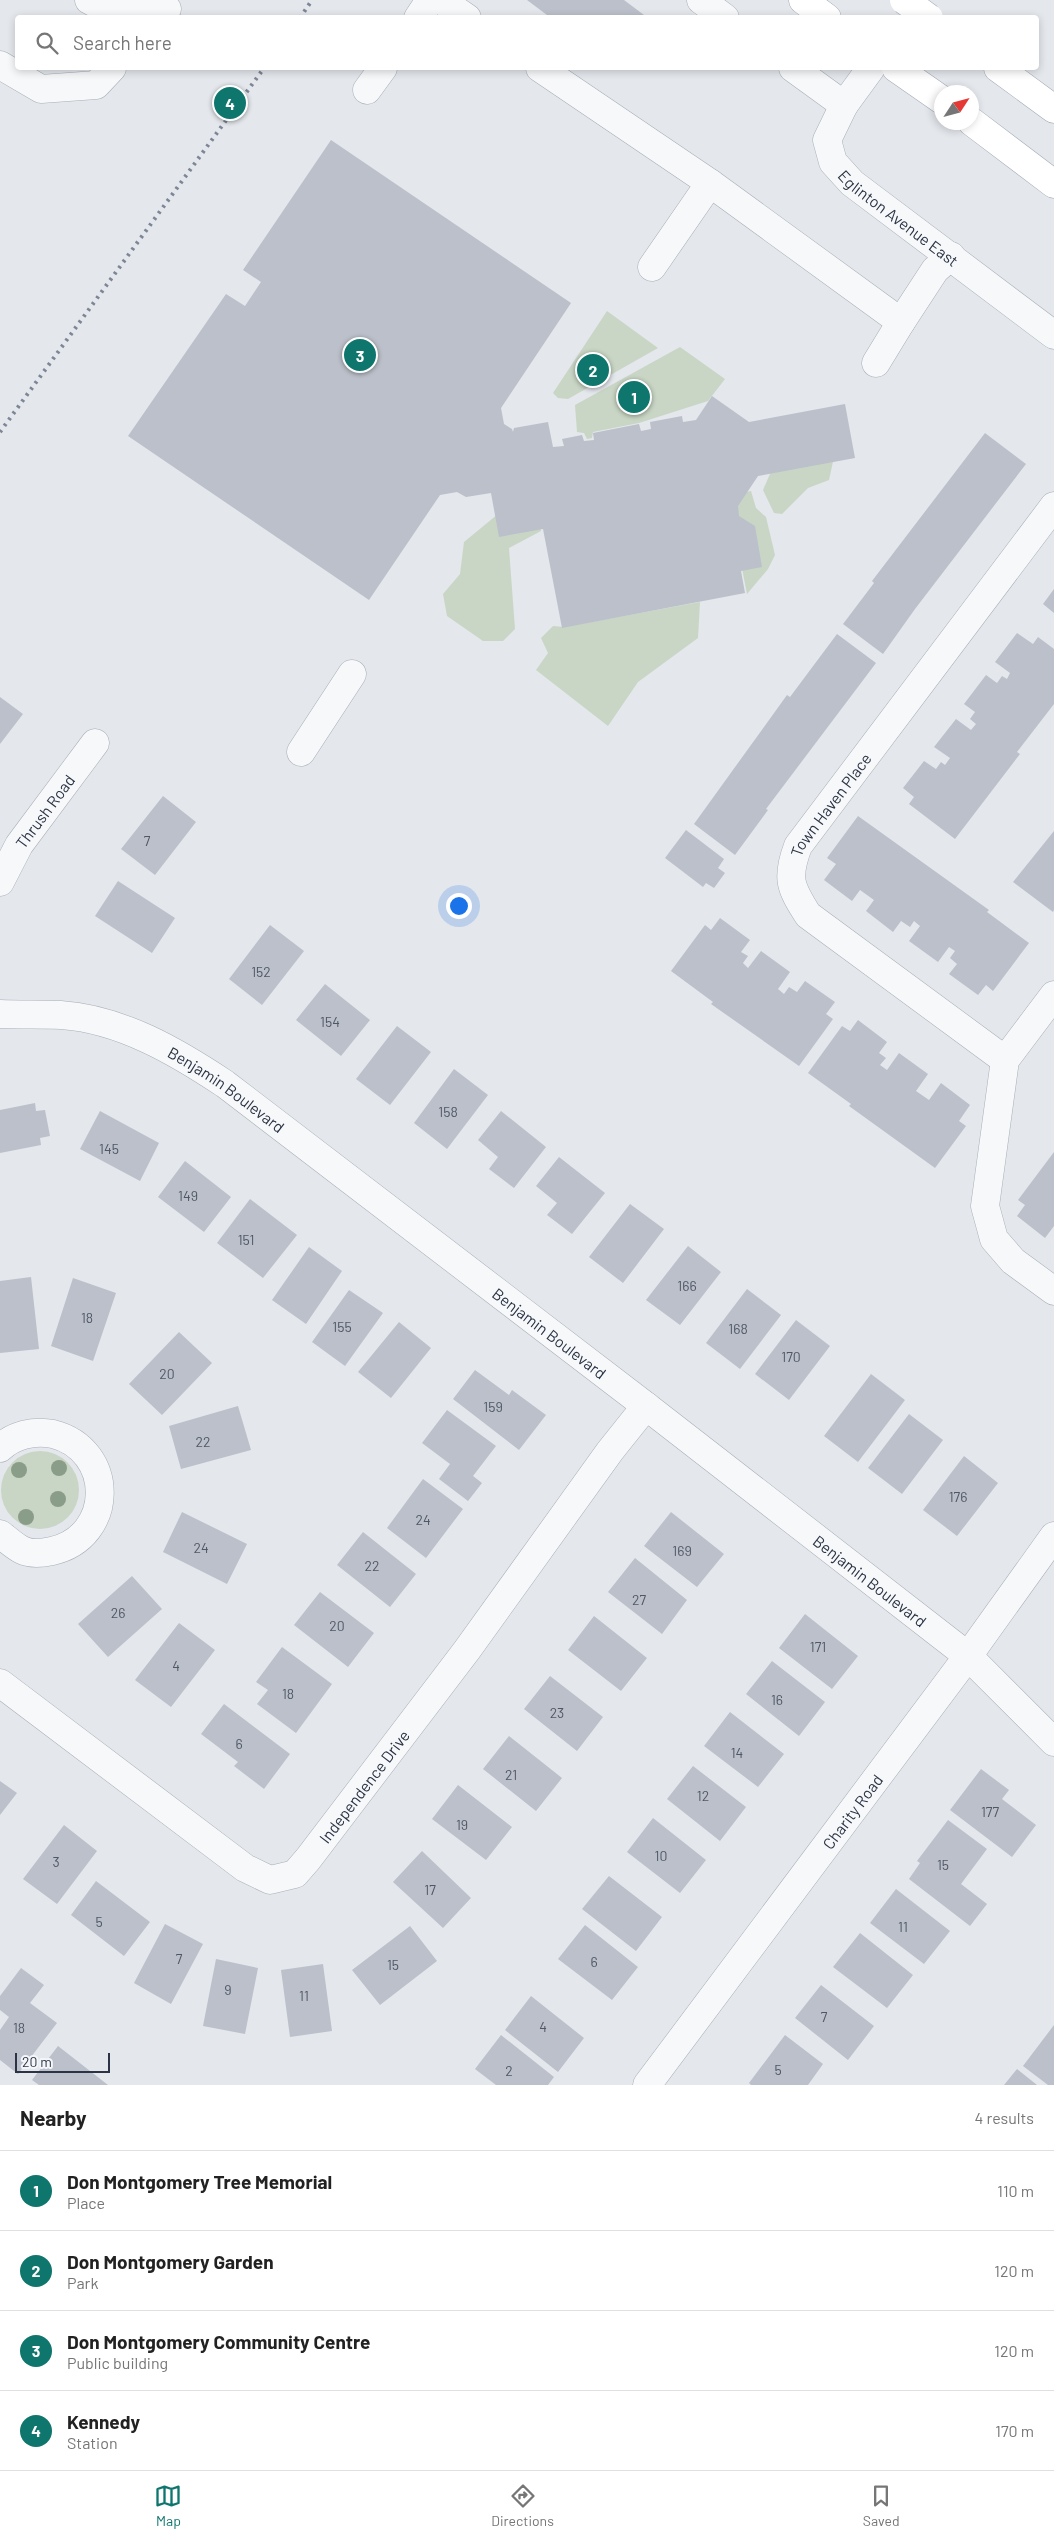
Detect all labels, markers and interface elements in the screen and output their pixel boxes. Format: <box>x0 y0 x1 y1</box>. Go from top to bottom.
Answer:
search box <box>15 15 1039 70</box>
icon: search <box>33 29 61 57</box>
text: Search here <box>73 31 172 54</box>
pin: 4 <box>214 84 246 122</box>
north arrow <box>934 85 979 130</box>
street label: Eglinton Avenue East <box>835 166 963 270</box>
pin: 3 <box>344 336 376 374</box>
pin: 2 <box>577 351 609 389</box>
pin: 1 <box>618 378 650 416</box>
street label: Town Haven Place <box>786 749 874 858</box>
street label: Thrush Road <box>11 770 78 852</box>
house number: 7 <box>144 832 151 849</box>
your location <box>446 893 472 919</box>
house number: 152 <box>251 963 271 980</box>
house number: 154 <box>320 1013 340 1030</box>
street label: Benjamin Boulevard <box>165 1042 289 1136</box>
house number: 158 <box>438 1103 458 1120</box>
house number: 145 <box>99 1140 119 1157</box>
house number: 149 <box>178 1187 198 1204</box>
house number: 151 <box>238 1231 254 1248</box>
house number: 166 <box>677 1277 697 1294</box>
street label: Benjamin Boulevard <box>489 1283 610 1382</box>
house number: 18 <box>81 1309 93 1326</box>
house number: 155 <box>332 1318 352 1335</box>
house number: 168 <box>728 1320 748 1337</box>
house number: 170 <box>781 1348 801 1365</box>
house number: 20 <box>159 1365 175 1382</box>
house number: 159 <box>483 1398 503 1415</box>
house number: 22 <box>195 1433 211 1450</box>
house number: 176 <box>949 1488 967 1505</box>
house number: 24 <box>415 1511 431 1528</box>
street label: Benjamin Boulevard <box>810 1530 931 1630</box>
house number: 24 <box>193 1539 209 1556</box>
house number: 169 <box>672 1542 692 1559</box>
house number: 22 <box>364 1557 380 1574</box>
house number: 27 <box>632 1591 646 1608</box>
house number: 26 <box>111 1604 125 1621</box>
house number: 20 <box>329 1617 345 1634</box>
house number: 171 <box>810 1638 826 1655</box>
house number: 4 <box>172 1657 180 1674</box>
house number: 18 <box>282 1685 294 1702</box>
house number: 16 <box>771 1691 783 1708</box>
house number: 23 <box>550 1704 564 1721</box>
street label: Independence Drive <box>314 1726 413 1846</box>
house number: 6 <box>235 1735 243 1752</box>
house number: 14 <box>731 1744 743 1761</box>
house number: 21 <box>505 1766 517 1783</box>
street label: Charity Road <box>818 1770 886 1852</box>
house number: 12 <box>697 1787 709 1804</box>
house number: 177 <box>981 1803 999 1820</box>
house number: 19 <box>456 1816 468 1833</box>
house number: 10 <box>655 1847 667 1864</box>
house number: 3 <box>52 1853 60 1870</box>
house number: 15 <box>937 1856 949 1873</box>
house number: 17 <box>424 1881 436 1898</box>
house number: 5 <box>95 1913 103 1930</box>
house number: 11 <box>898 1918 908 1935</box>
house number: 7 <box>176 1950 183 1967</box>
house number: 6 <box>590 1953 598 1970</box>
house number: 15 <box>387 1956 399 1973</box>
house number: 9 <box>224 1981 232 1998</box>
house number: 11 <box>299 1987 309 2004</box>
house number: 7 <box>821 2008 828 2025</box>
house number: 4 <box>539 2018 547 2035</box>
house number: 18 <box>13 2019 25 2036</box>
scale bar <box>15 2050 110 2073</box>
text: 20 m <box>22 2053 52 2070</box>
house number: 5 <box>774 2061 782 2078</box>
house number: 2 <box>505 2062 513 2079</box>
text: Nearby <box>20 2105 86 2130</box>
text: 4 results <box>974 2108 1034 2127</box>
text: Don Montgomery Tree Memorial <box>67 2170 332 2193</box>
text: 1 <box>33 2181 39 2200</box>
text: 110 m <box>997 2181 1034 2200</box>
text: Place <box>67 2193 105 2212</box>
text: Don Montgomery Garden <box>67 2250 274 2273</box>
text: 2 <box>32 2261 40 2280</box>
text: 120 m <box>994 2261 1034 2280</box>
text: Park <box>67 2273 98 2292</box>
text: Don Montgomery Community Centre <box>67 2330 370 2353</box>
text: 3 <box>32 2341 40 2360</box>
text: 120 m <box>994 2341 1034 2360</box>
text: Public building <box>67 2353 168 2372</box>
text: Kennedy <box>67 2410 140 2433</box>
text: 4 <box>31 2421 41 2440</box>
text: 170 m <box>995 2421 1034 2440</box>
text: Station <box>67 2433 118 2452</box>
tab: Map <box>154 2482 182 2529</box>
tab: Directions <box>491 2482 554 2529</box>
tab: Saved <box>863 2482 900 2529</box>

